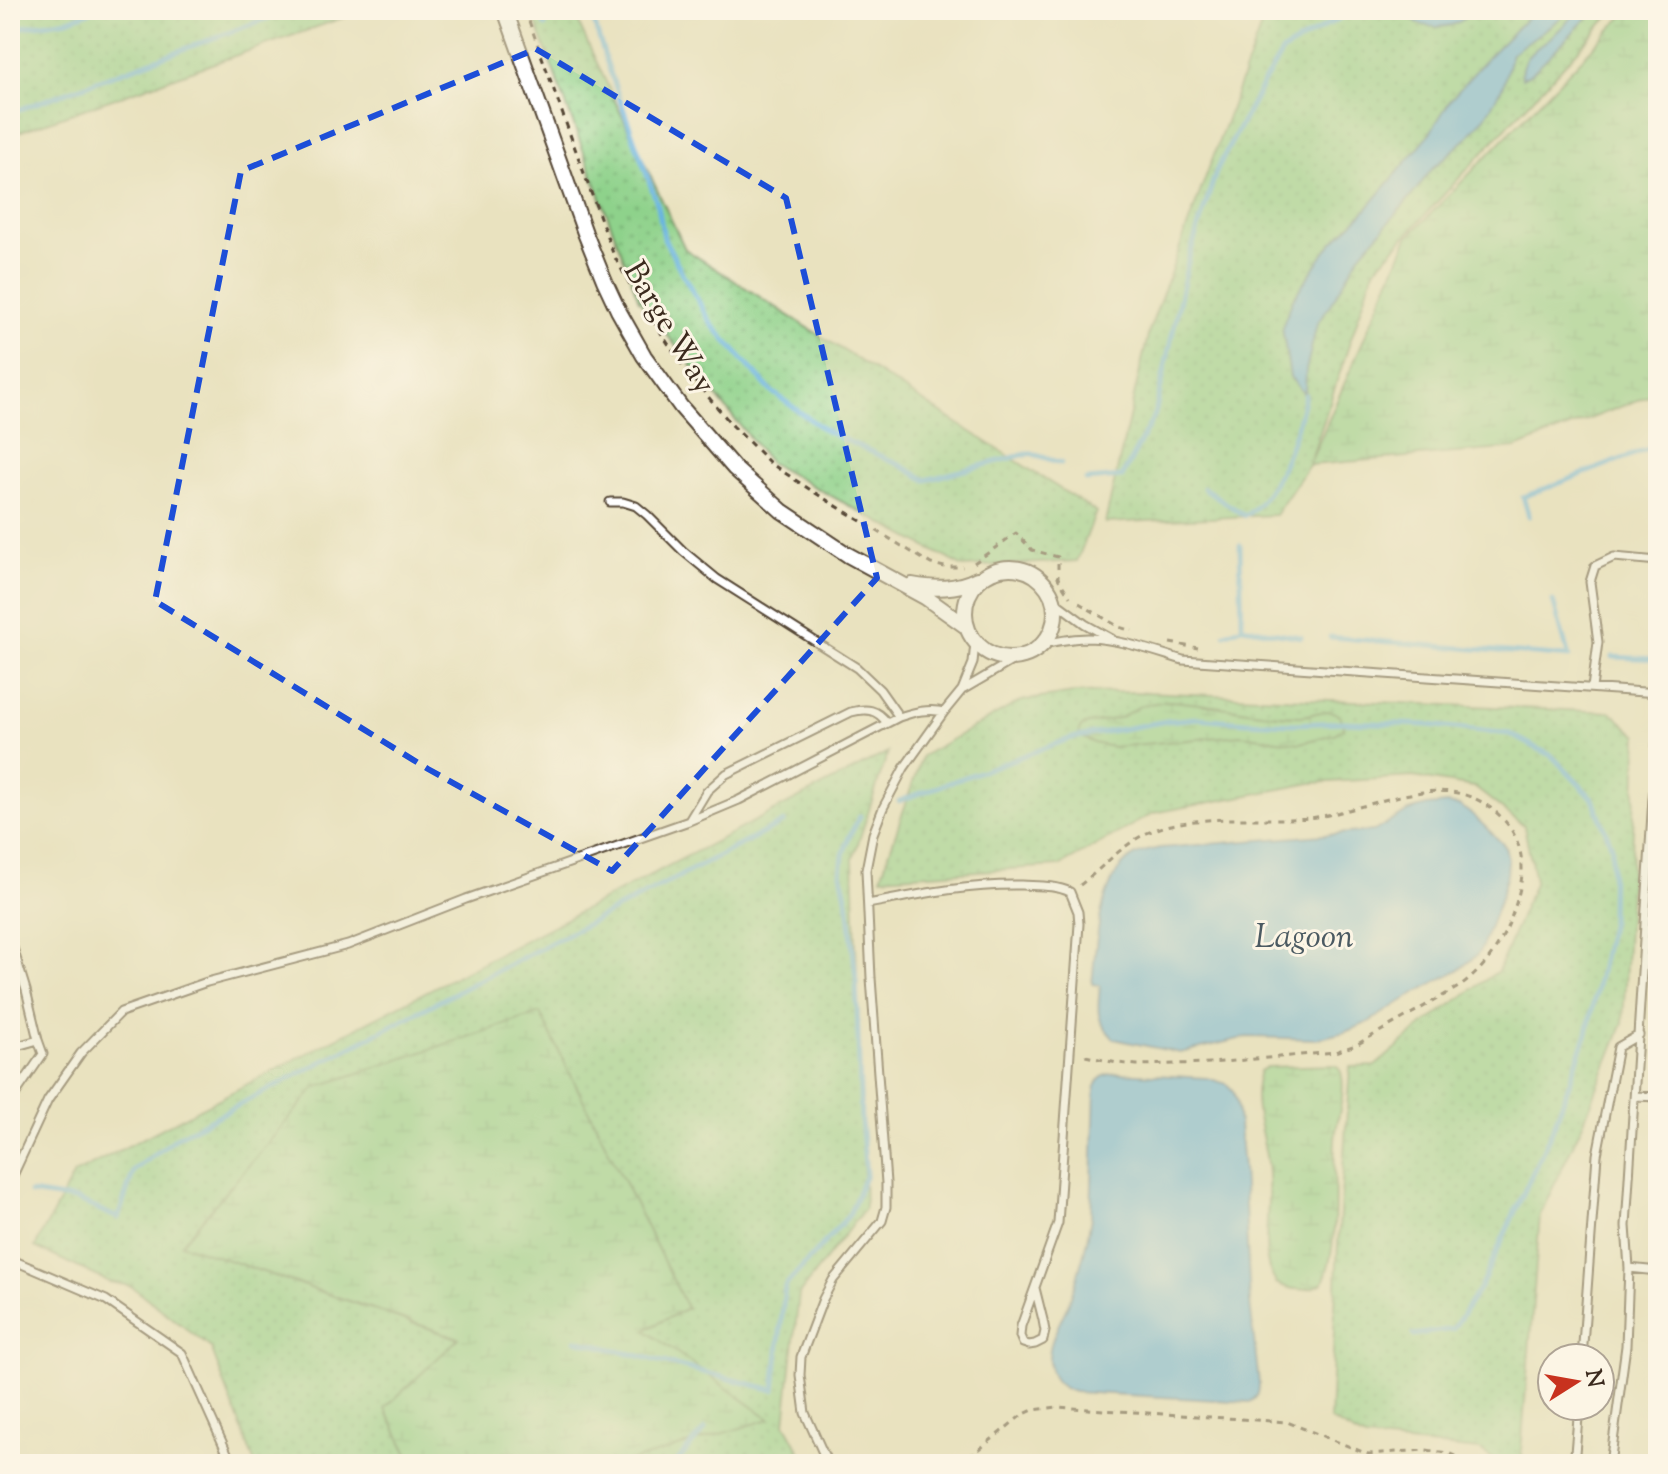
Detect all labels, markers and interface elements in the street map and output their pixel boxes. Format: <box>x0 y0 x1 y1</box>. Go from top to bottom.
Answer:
street label: Barge Way <box>610 253 726 403</box>
water label: Lagoon <box>1254 914 1354 963</box>
north arrow <box>1536 1342 1616 1422</box>
text: N <box>1575 1367 1610 1391</box>

